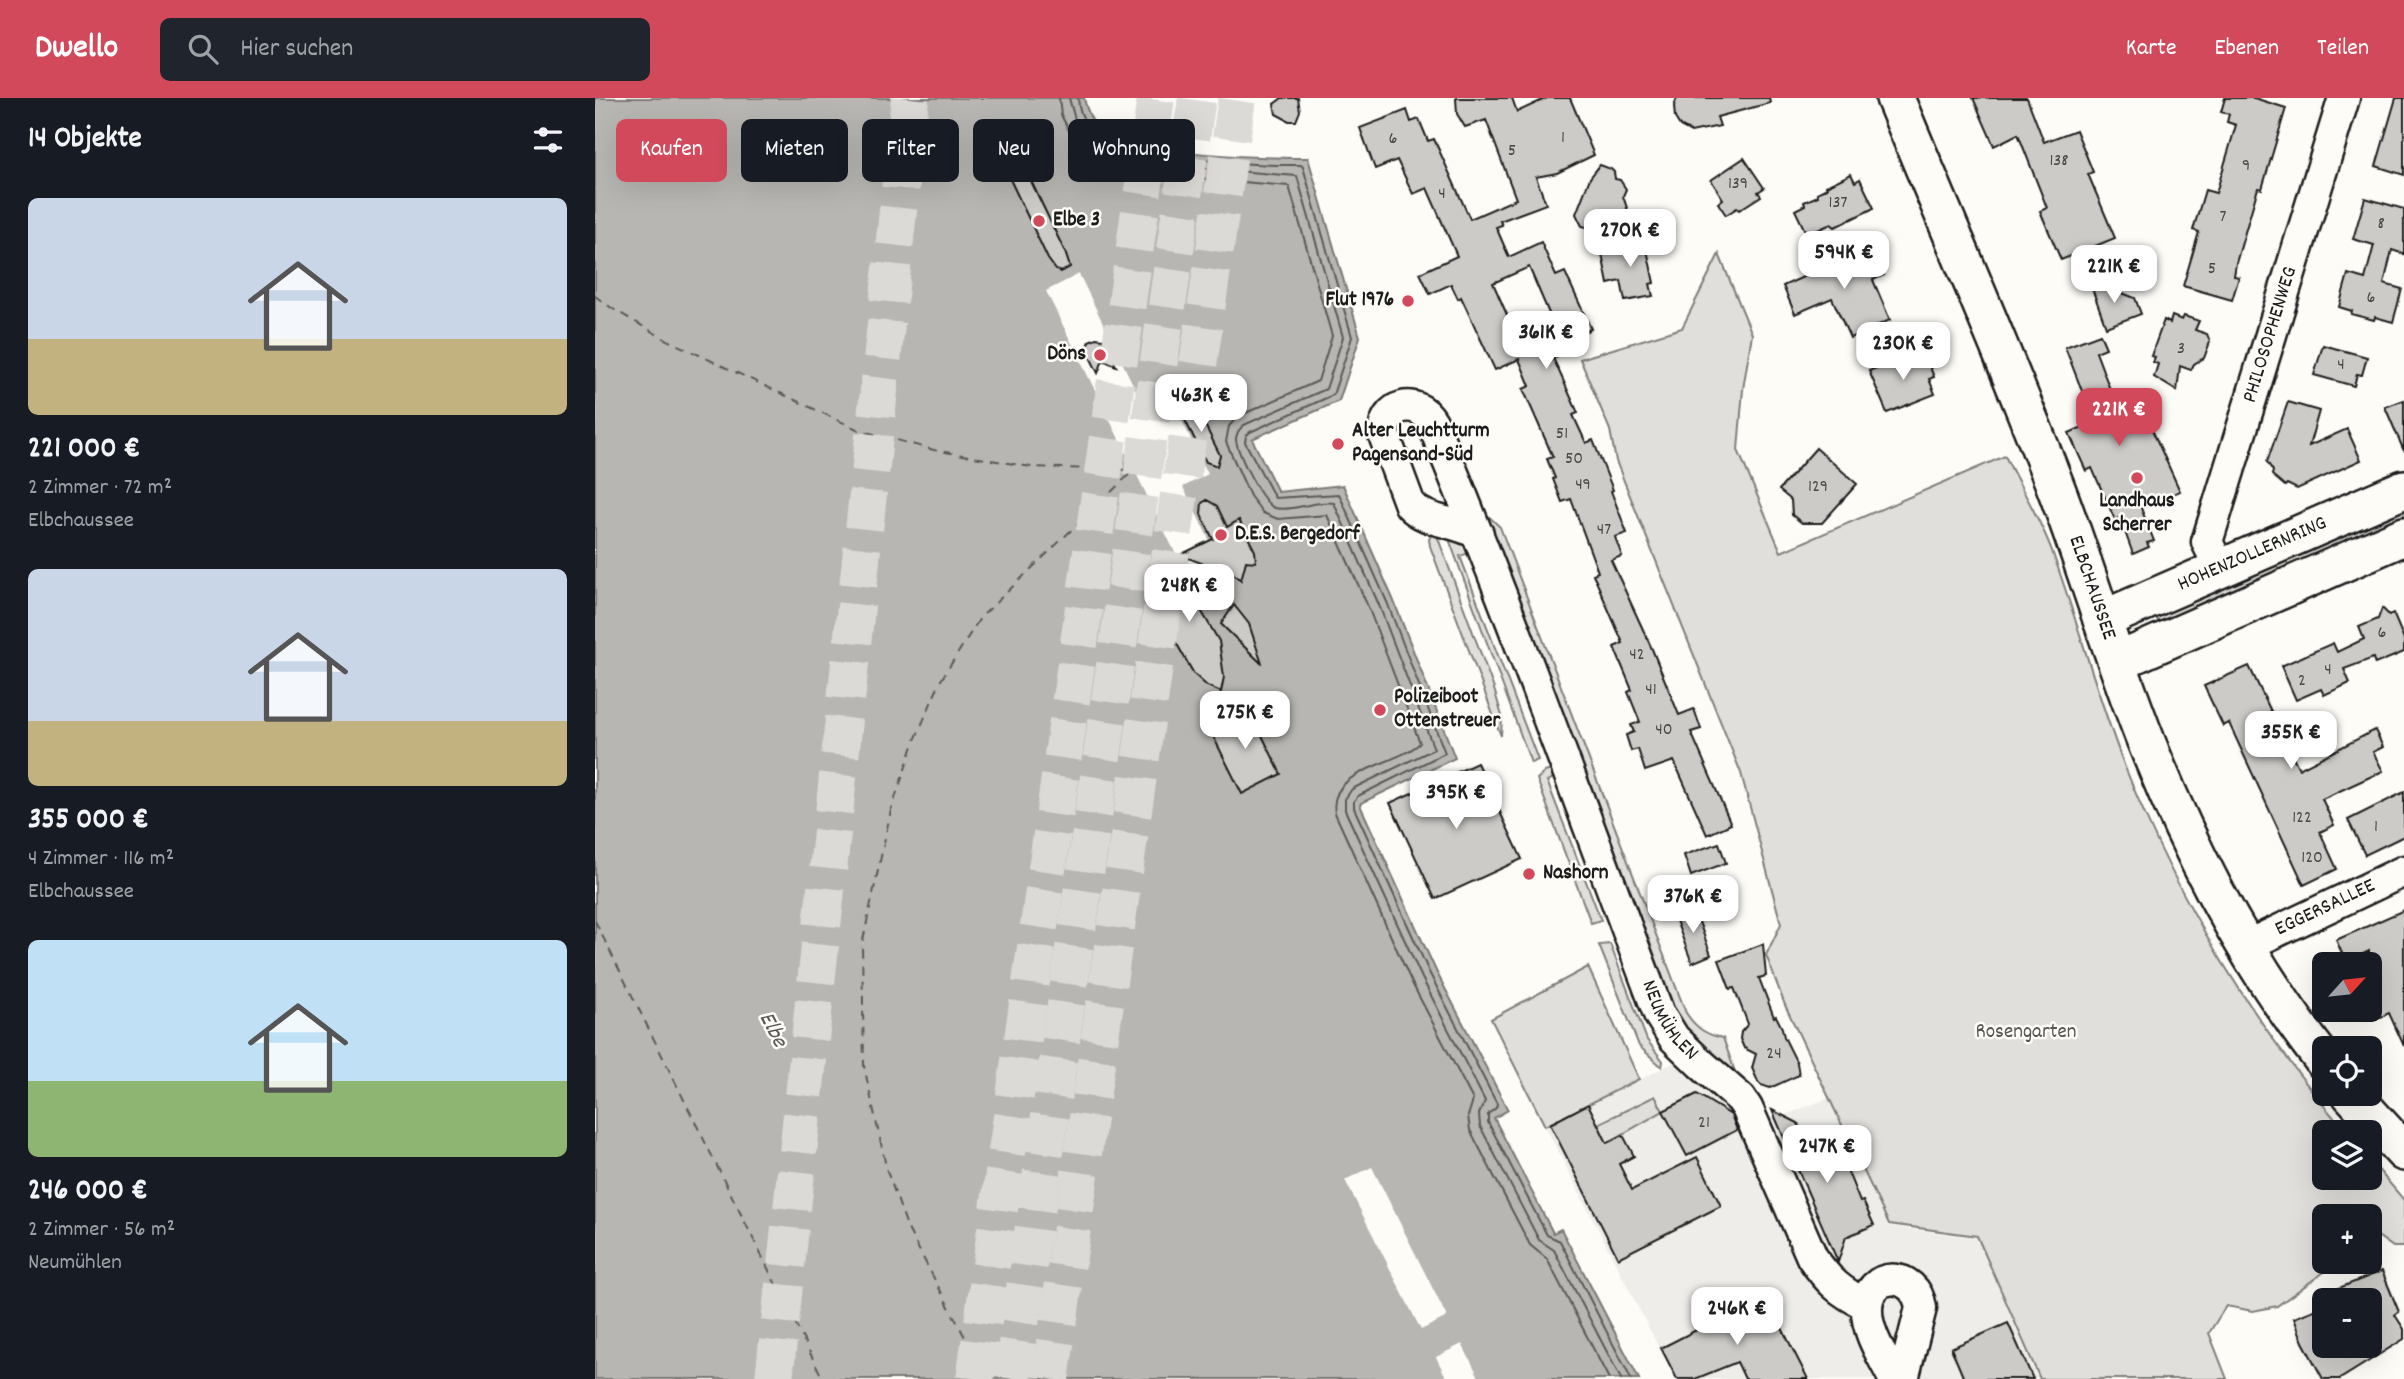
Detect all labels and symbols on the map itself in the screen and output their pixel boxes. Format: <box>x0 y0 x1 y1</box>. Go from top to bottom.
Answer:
house number: 1 <box>1561 126 1565 151</box>
house number: 6 <box>1389 127 1397 152</box>
house number: 5 <box>1508 139 1516 164</box>
house number: 138 <box>2049 149 2069 174</box>
house number: 9 <box>2242 154 2250 179</box>
house number: 139 <box>1728 172 1748 197</box>
house number: 4 <box>1438 182 1446 207</box>
house number: 137 <box>1829 191 1848 216</box>
house number: 7 <box>2220 205 2227 230</box>
place label: Elbe 3 <box>1053 206 1100 236</box>
pin: 270K € <box>1573 209 1687 269</box>
house number: 8 <box>2377 212 2385 237</box>
marker: Elbe 3 <box>1031 213 1047 229</box>
pin: 594K € <box>1787 232 1901 291</box>
pin: 221K € <box>2057 246 2171 305</box>
house number: 5 <box>2208 257 2216 282</box>
street label: PHILOSOPHENWEG <box>2236 263 2306 407</box>
place label: Flut 1976 <box>1325 286 1394 316</box>
house number: 6 <box>2367 286 2375 311</box>
marker: Flut 1976 <box>1400 293 1416 309</box>
pin: 361K € <box>1489 312 1603 371</box>
pin: 230K € <box>1846 322 1960 382</box>
house number: 3 <box>2177 337 2185 362</box>
place label: Döns <box>1047 340 1086 370</box>
marker: Döns <box>1092 347 1108 363</box>
house number: 4 <box>2337 353 2345 378</box>
pin: 463K € <box>1144 374 1258 434</box>
pin: 221K € <box>2062 388 2176 448</box>
place label: Alter Leuchtturm Pagensand-Süd <box>1352 417 1490 471</box>
house number: 51 <box>1556 422 1568 447</box>
marker: Alter Leuchtturm Pagensand-Süd <box>1330 436 1346 452</box>
house number: 50 <box>1565 447 1583 472</box>
marker: Landhaus Scherrer <box>2129 470 2145 486</box>
house number: 49 <box>1575 473 1591 498</box>
house number: 129 <box>1808 475 1828 500</box>
place label: Landhaus Scherrer <box>2099 487 2175 541</box>
street label: HOHENZOLLERNRING <box>2173 509 2332 600</box>
house number: 47 <box>1597 518 1611 543</box>
place label: D.E.S. Bergedorf <box>1235 520 1361 550</box>
marker: D.E.S. Bergedorf <box>1213 527 1229 543</box>
street label: ELBCHAUSSEE <box>2060 532 2123 645</box>
pin: 248K € <box>1132 564 1246 624</box>
house number: 6 <box>2378 621 2386 646</box>
house number: 42 <box>1629 643 1645 668</box>
house number: 4 <box>2324 658 2332 683</box>
house number: 2 <box>2298 669 2306 694</box>
house number: 41 <box>1645 678 1657 703</box>
place label: Polizeiboot Ottenstreuer <box>1394 683 1501 737</box>
pin: 275K € <box>1188 692 1302 751</box>
marker: Polizeiboot Ottenstreuer <box>1372 702 1388 718</box>
pin: 355K € <box>2234 712 2348 771</box>
house number: 40 <box>1655 718 1673 743</box>
pin: 395K € <box>1399 772 1513 831</box>
house number: 122 <box>2292 806 2312 831</box>
house number: 1 <box>2374 815 2378 840</box>
house number: 120 <box>2301 846 2323 871</box>
place label: Nashorn <box>1543 859 1609 889</box>
marker: Nashorn <box>1521 866 1537 882</box>
street label: EGGERSALLEE <box>2270 871 2381 945</box>
pin: 376K € <box>1636 876 1750 935</box>
north arrow <box>2312 952 2382 1022</box>
street label: NEUMÜHLEN <box>1633 976 1705 1068</box>
water label: Elbe <box>749 1006 796 1055</box>
park label: Rosengarten <box>1976 1018 2076 1048</box>
house number: 24 <box>1766 1042 1782 1067</box>
house number: 21 <box>1698 1111 1710 1136</box>
pin: 247K € <box>1770 1126 1884 1185</box>
pin: 246K € <box>1680 1288 1794 1347</box>

